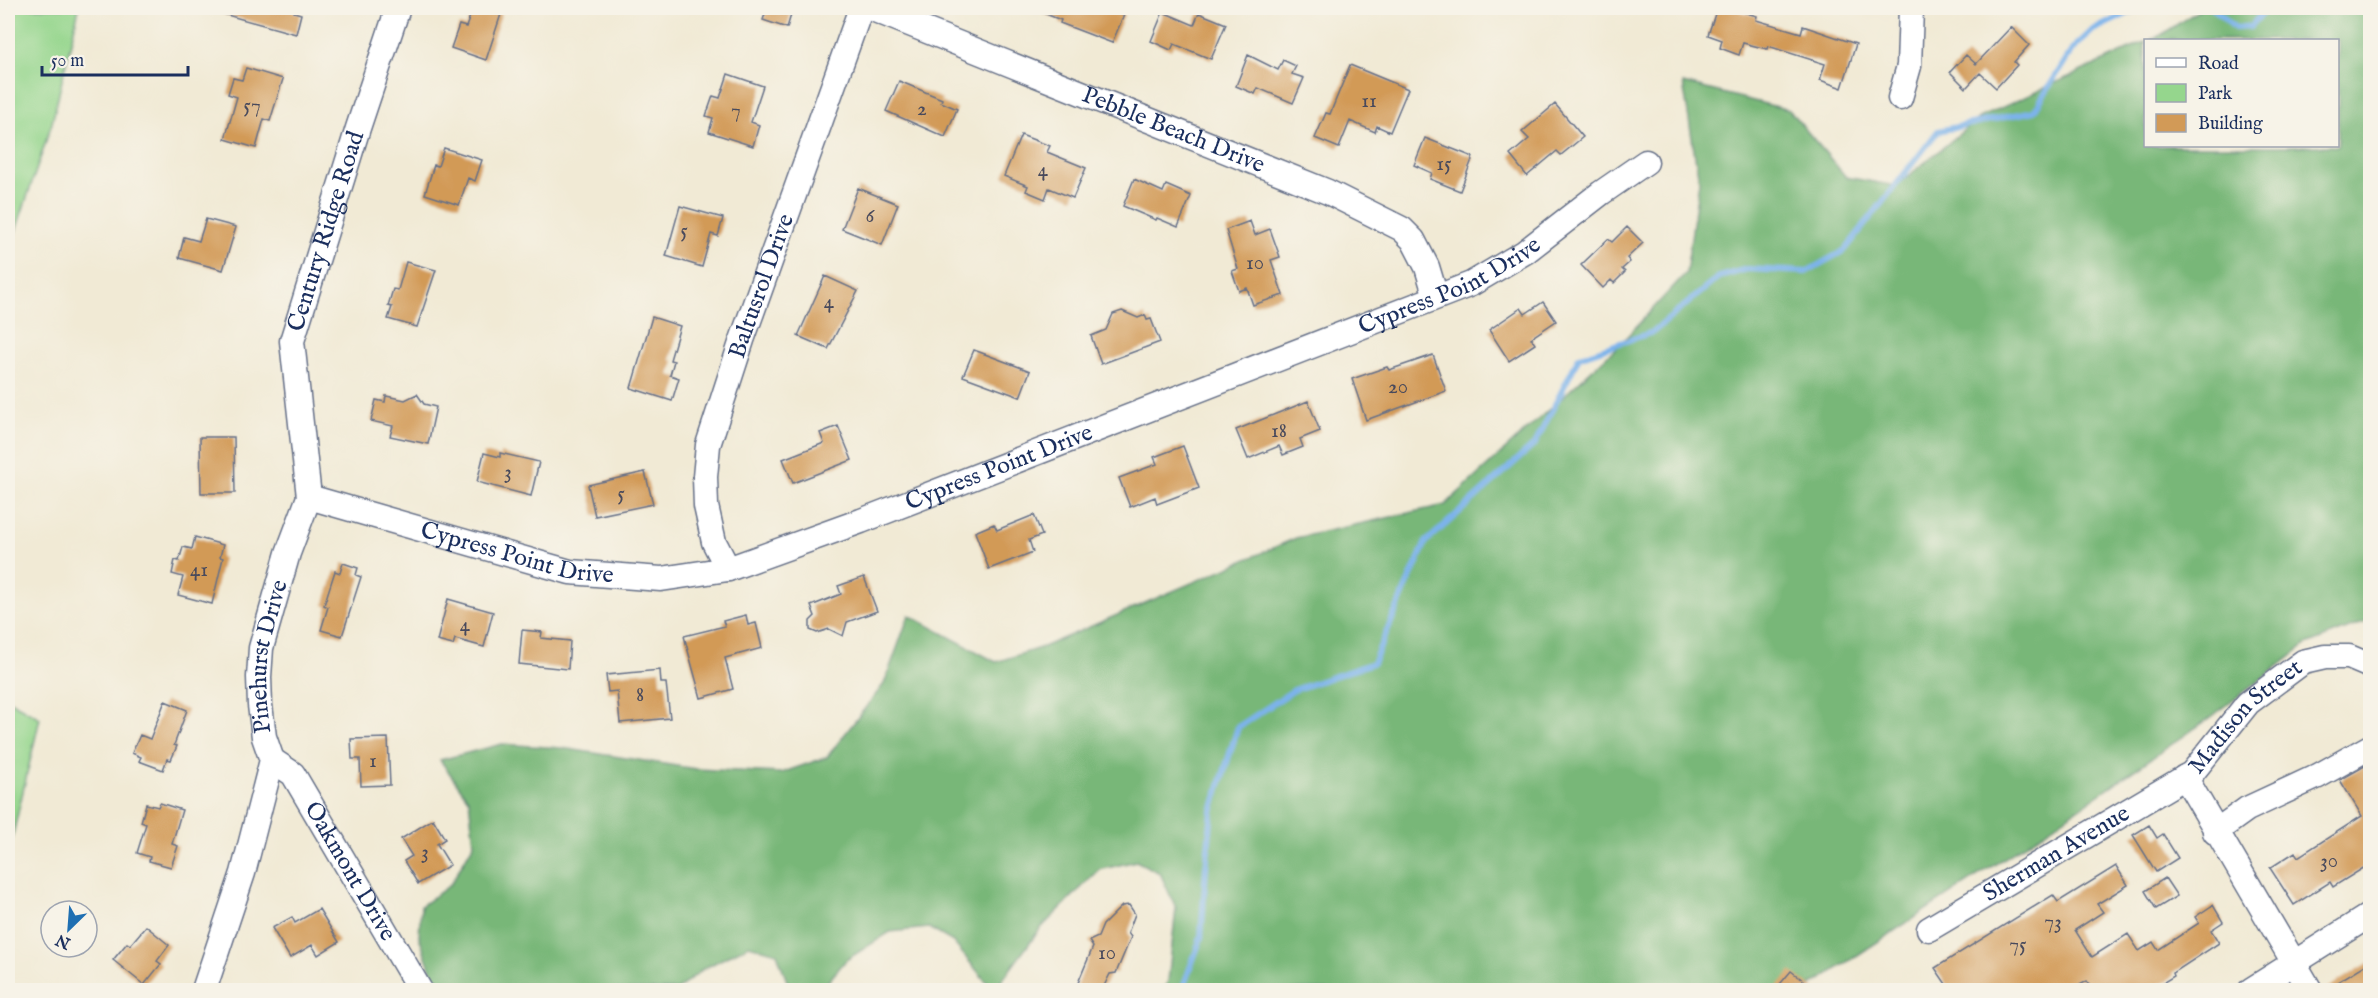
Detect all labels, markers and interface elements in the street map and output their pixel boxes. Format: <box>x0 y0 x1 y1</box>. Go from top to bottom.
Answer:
scale bar <box>42 39 188 77</box>
legend <box>2144 39 2339 147</box>
text: 50 m <box>51 50 84 73</box>
text: Road <box>2198 53 2239 76</box>
street label: Pebble Beach Drive <box>1077 79 1269 181</box>
text: Park <box>2198 83 2233 106</box>
house number: 11 <box>1361 88 1377 115</box>
house number: 57 <box>243 93 261 120</box>
house number: 2 <box>917 96 927 123</box>
house number: 7 <box>731 98 741 125</box>
text: Building <box>2198 113 2263 136</box>
street label: Century Ridge Road <box>280 127 372 335</box>
house number: 15 <box>1436 151 1452 178</box>
house number: 4 <box>1038 157 1049 184</box>
house number: 6 <box>866 203 876 230</box>
street label: Baltusrol Drive <box>722 210 801 362</box>
house number: 5 <box>680 218 688 245</box>
street label: Cypress Point Drive <box>1354 230 1547 342</box>
house number: 10 <box>1246 250 1264 277</box>
house number: 4 <box>824 289 835 316</box>
house number: 20 <box>1388 374 1408 401</box>
street label: Cypress Point Drive <box>901 417 1097 518</box>
house number: 18 <box>1271 418 1287 445</box>
house number: 3 <box>504 459 512 486</box>
house number: 5 <box>617 481 625 508</box>
street label: Cypress Point Drive <box>417 514 615 591</box>
house number: 41 <box>190 557 208 584</box>
street label: Pinehurst Drive <box>243 576 295 735</box>
house number: 4 <box>460 612 471 639</box>
street label: Madison Street <box>2182 652 2309 781</box>
house number: 8 <box>636 682 644 709</box>
house number: 1 <box>369 748 377 775</box>
street label: Oakmont Drive <box>297 796 403 947</box>
street label: Sherman Avenue <box>1977 798 2135 909</box>
house number: 3 <box>421 839 429 866</box>
house number: 30 <box>2320 848 2338 875</box>
north arrow <box>39 899 99 959</box>
house number: 73 <box>2044 909 2062 936</box>
text: N <box>53 929 75 953</box>
house number: 75 <box>2009 932 2027 959</box>
house number: 10 <box>1098 940 1116 967</box>

